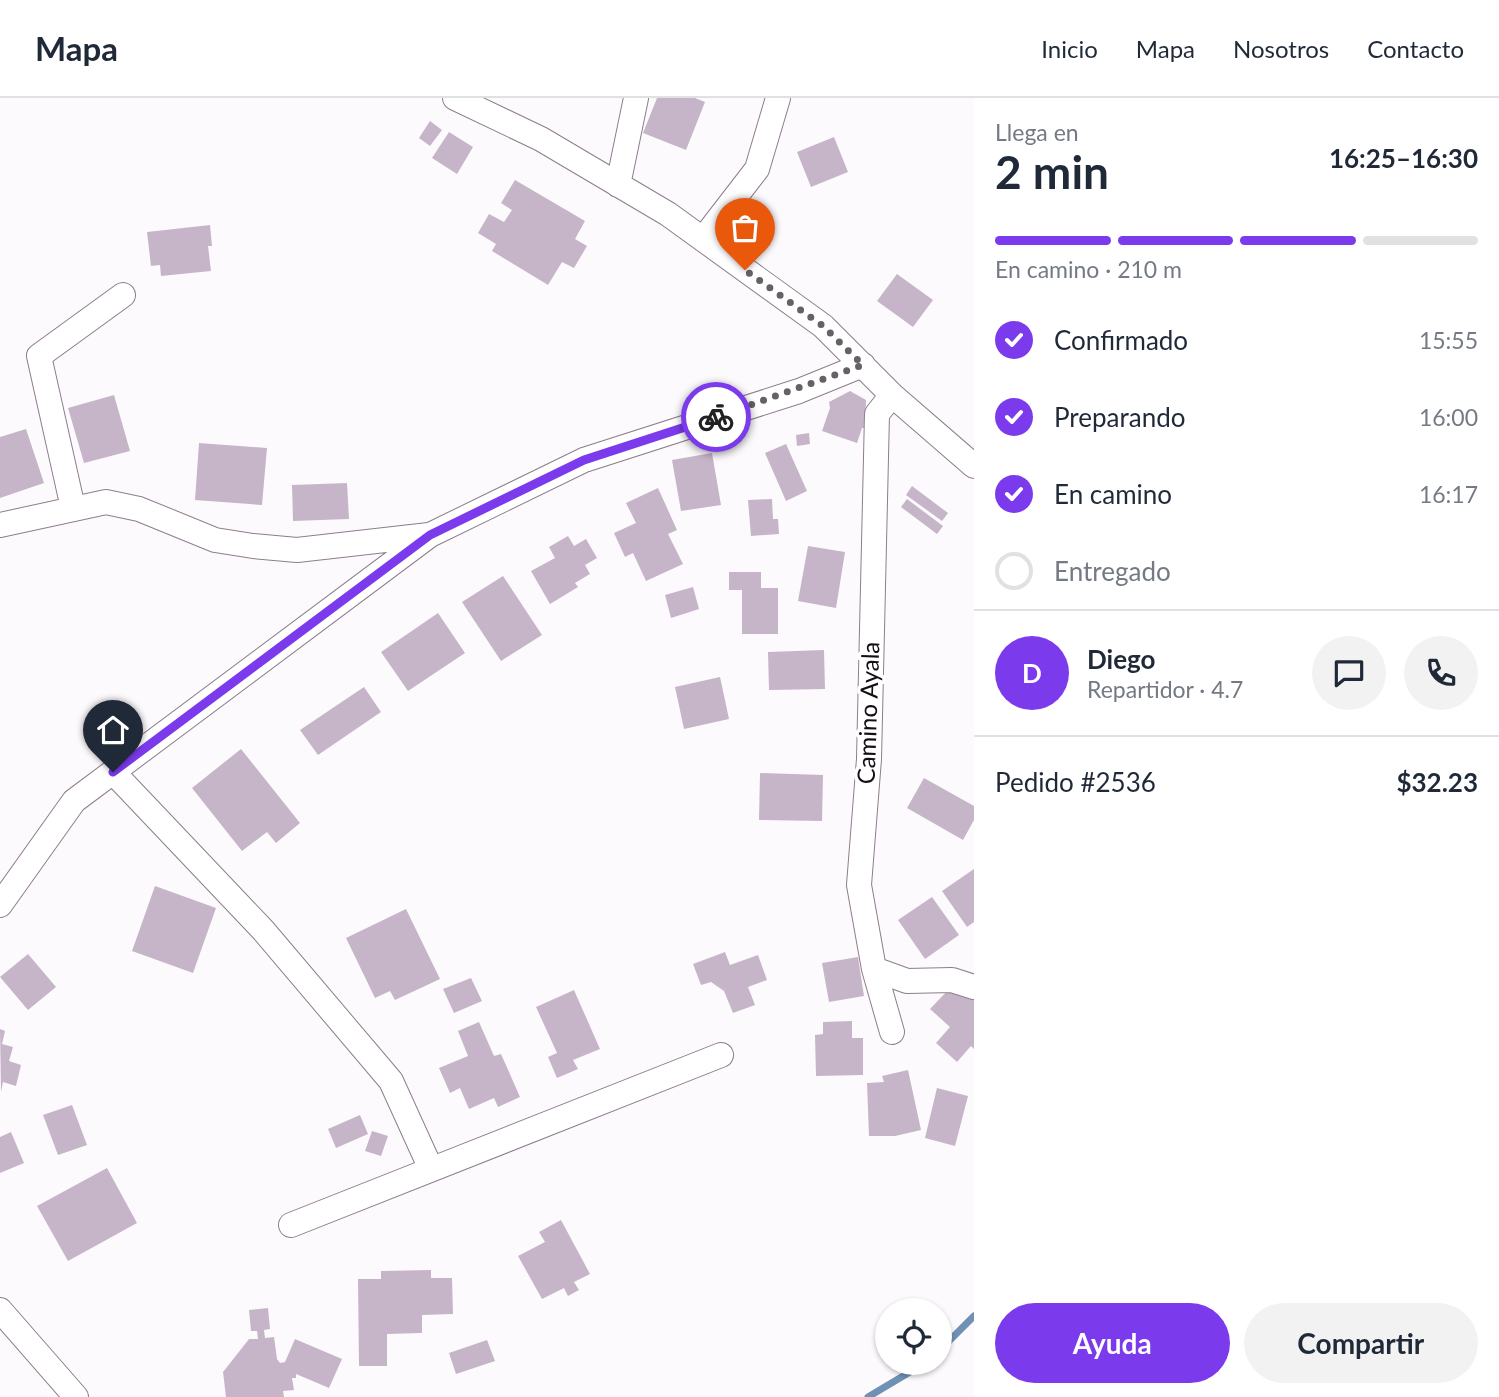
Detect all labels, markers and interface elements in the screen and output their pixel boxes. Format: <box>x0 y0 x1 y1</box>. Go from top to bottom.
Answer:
text: Mapa <box>35 28 118 68</box>
text: Inicio <box>1041 34 1098 63</box>
text: Mapa <box>1136 34 1195 63</box>
text: Nosotros <box>1233 34 1329 63</box>
text: Contacto <box>1367 34 1464 63</box>
text: Llega en <box>995 118 1079 146</box>
text: 16:25–16:30 <box>1329 142 1478 174</box>
text: 2 min <box>995 144 1109 199</box>
pin <box>715 198 775 270</box>
icon: bag <box>726 209 764 247</box>
text: En camino · 210 m <box>995 255 1182 283</box>
icon: check <box>995 321 1033 359</box>
text: Confirmado <box>1054 324 1188 356</box>
text: 15:55 <box>1419 326 1478 354</box>
courier <box>681 382 751 452</box>
icon: bike <box>697 398 735 436</box>
icon: check <box>995 398 1033 436</box>
text: Preparando <box>1054 401 1186 433</box>
text: 16:00 <box>1419 403 1478 431</box>
icon: check <box>995 475 1033 513</box>
text: En camino <box>1054 478 1172 510</box>
text: 16:17 <box>1419 480 1478 508</box>
text: Entregado <box>1054 555 1171 587</box>
button: chat <box>1312 636 1386 710</box>
button: phone <box>1404 636 1478 710</box>
street label: Camino Ayala <box>851 641 884 785</box>
text: Diego <box>1087 643 1155 675</box>
text: D <box>1022 657 1042 689</box>
text: Repartidor · 4.7 <box>1087 675 1243 703</box>
pin <box>83 700 143 772</box>
icon: home <box>94 711 132 749</box>
text: Pedido #2536 <box>995 766 1156 798</box>
text: $32.23 <box>1396 766 1478 798</box>
map controls <box>875 1298 952 1375</box>
button: locate <box>875 1298 952 1375</box>
button: Ayuda <box>995 1303 1230 1383</box>
button: Compartir <box>1244 1303 1478 1383</box>

